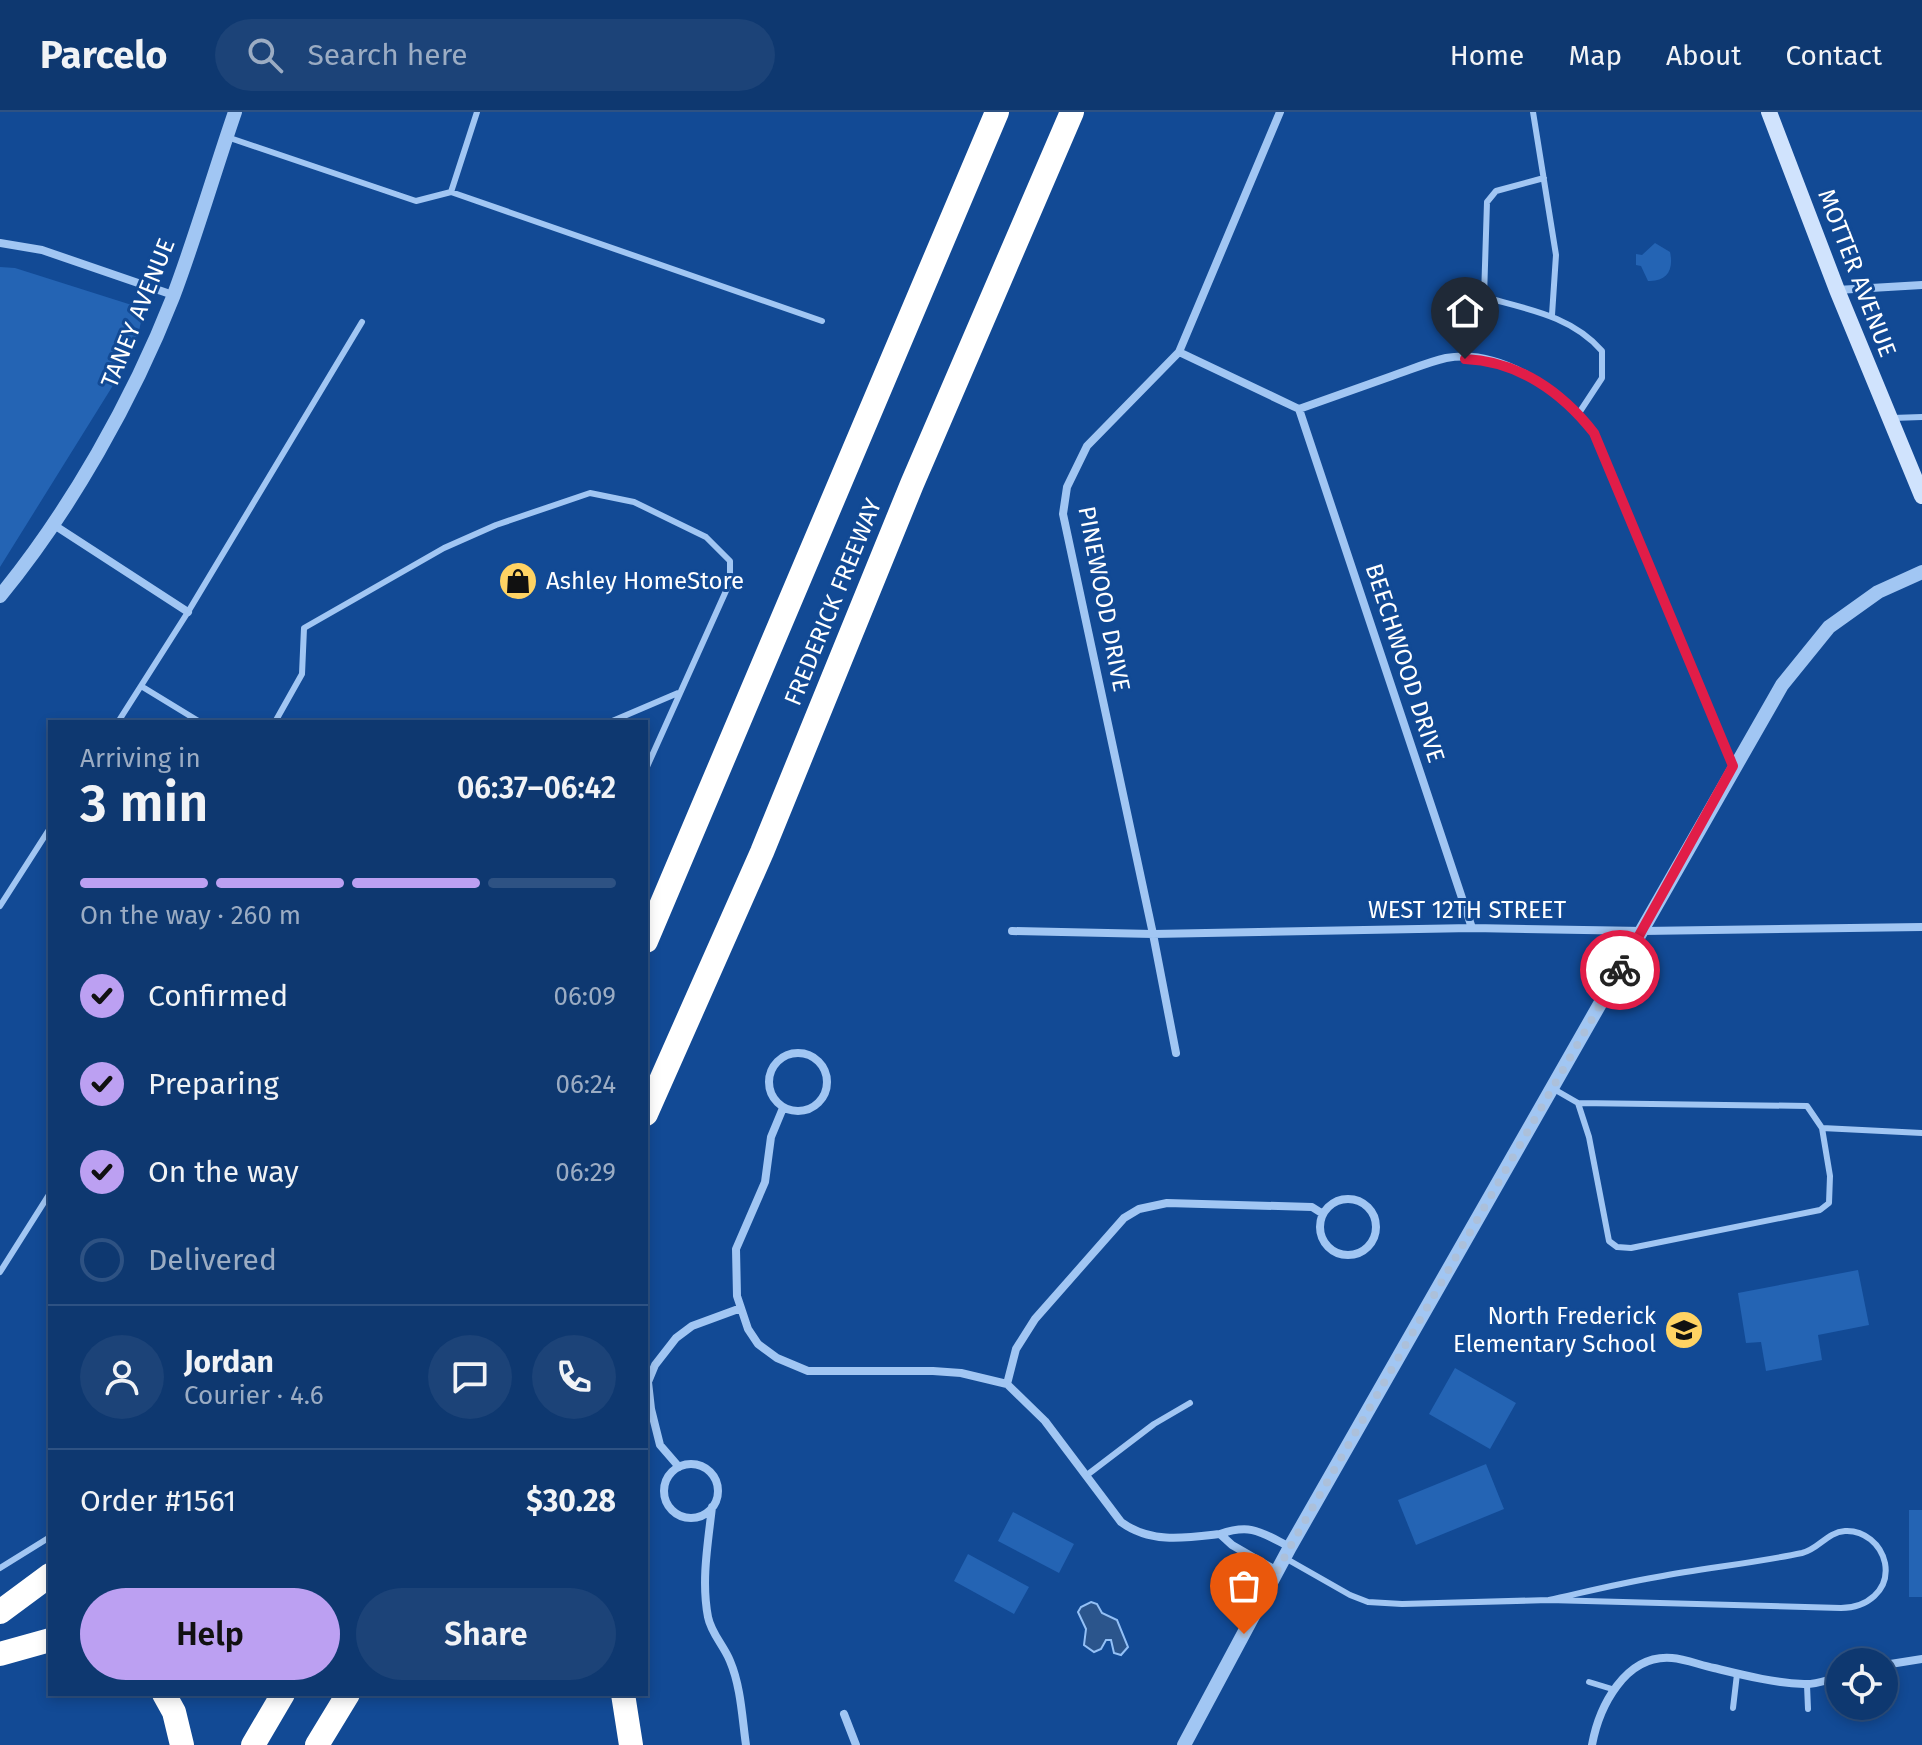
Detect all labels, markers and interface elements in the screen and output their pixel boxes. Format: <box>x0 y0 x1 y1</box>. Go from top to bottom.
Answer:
search box <box>215 19 775 91</box>
text: Parcelo <box>40 32 167 78</box>
icon: search <box>243 33 287 77</box>
text: Search here <box>307 37 468 73</box>
text: Home <box>1450 39 1524 72</box>
text: Map <box>1568 39 1622 72</box>
text: About <box>1666 39 1741 72</box>
text: Contact <box>1785 39 1882 72</box>
street label: MOTTER AVENUE <box>1812 185 1902 361</box>
street label: TANEY AVENUE <box>95 234 181 392</box>
pin <box>1431 277 1499 359</box>
icon: home <box>1443 289 1487 333</box>
street label: FREDERICK FREEWAY <box>779 494 888 709</box>
street label: PINEWOOD DRIVE <box>1072 504 1136 694</box>
shop icon: Ashley HomeStore <box>497 560 539 602</box>
street label: BEECHWOOD DRIVE <box>1360 560 1450 766</box>
place label: Ashley HomeStore <box>546 567 744 595</box>
text: Arriving in <box>80 743 201 774</box>
text: 06:37–06:42 <box>457 770 616 806</box>
text: 3 min <box>80 772 208 835</box>
street label: WEST 12TH STREET <box>1368 896 1567 924</box>
text: On the way · 260 m <box>80 900 301 931</box>
courier <box>1580 930 1660 1010</box>
icon: bike <box>1598 948 1642 992</box>
icon: check <box>80 974 124 1018</box>
text: Confirmed <box>148 978 288 1014</box>
text: 06:09 <box>553 981 616 1012</box>
icon: check <box>80 1062 124 1106</box>
text: Preparing <box>148 1066 279 1102</box>
text: 06:24 <box>555 1069 616 1100</box>
icon: check <box>80 1150 124 1194</box>
text: On the way <box>148 1154 299 1190</box>
text: 06:29 <box>555 1157 616 1188</box>
text: Delivered <box>148 1242 277 1278</box>
place label: North Frederick Elementary School <box>1453 1302 1657 1358</box>
school or university icon: North Frederick Elementary School <box>1663 1309 1705 1351</box>
button: person <box>80 1335 164 1419</box>
button: chat <box>428 1335 512 1419</box>
button: phone <box>532 1335 616 1419</box>
text: Jordan <box>184 1344 274 1380</box>
text: Courier · 4.6 <box>184 1380 324 1411</box>
text: Order #1561 <box>80 1483 236 1519</box>
text: $30.28 <box>526 1483 616 1519</box>
pin <box>1210 1552 1278 1634</box>
icon: bag <box>1222 1564 1266 1608</box>
button: Help <box>80 1588 340 1680</box>
button: Share <box>356 1588 616 1680</box>
map controls <box>1826 1648 1898 1720</box>
button: locate <box>1826 1648 1898 1720</box>

